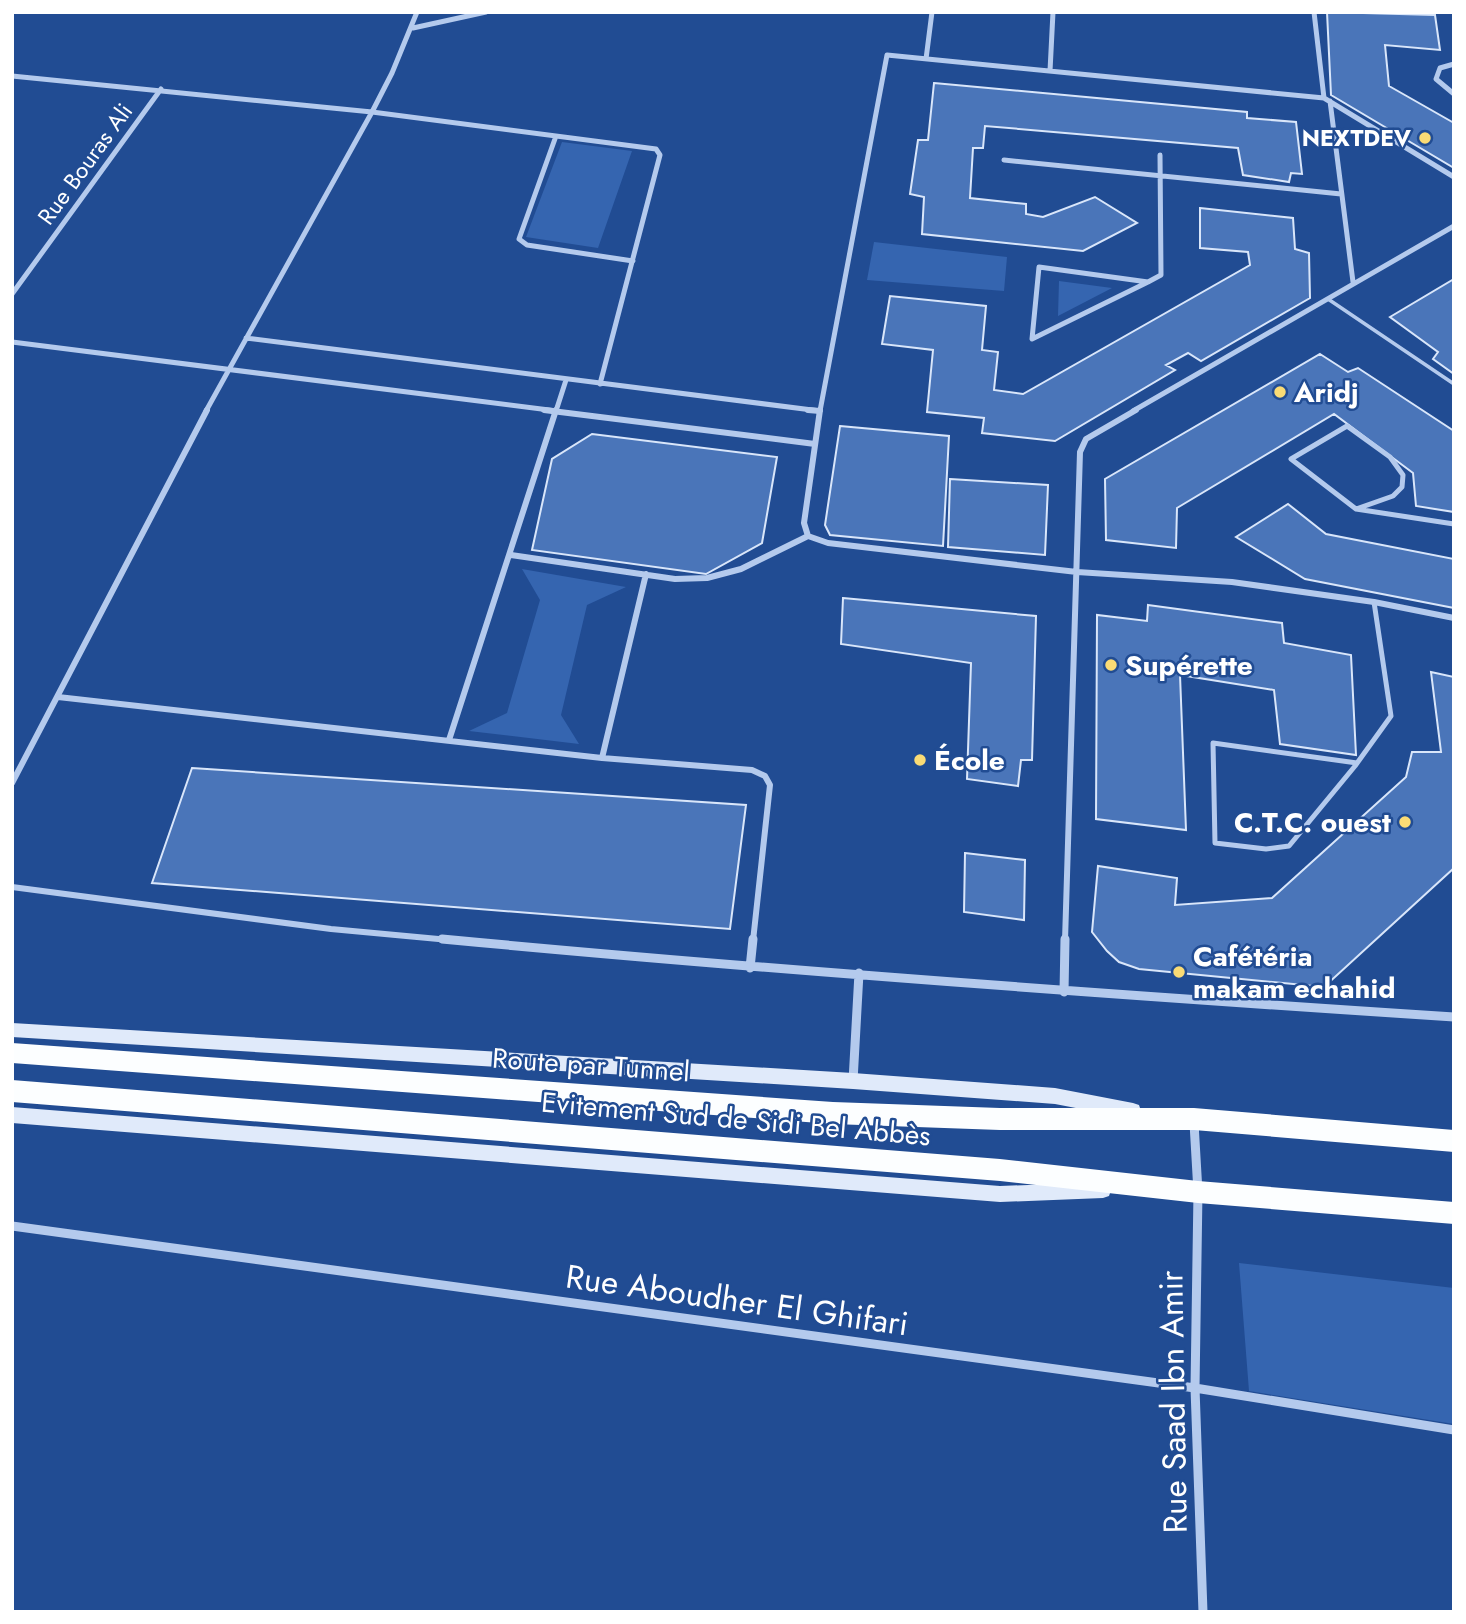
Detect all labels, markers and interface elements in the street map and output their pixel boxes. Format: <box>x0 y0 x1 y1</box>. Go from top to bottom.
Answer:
street label: Rue Bouras Ali <box>29 96 141 232</box>
place label: NEXTDEV <box>1302 121 1411 155</box>
marker: NEXTDEV <box>1417 130 1433 146</box>
place label: Aridj <box>1293 372 1359 413</box>
marker: Aridj <box>1272 384 1288 400</box>
place label: Supérette <box>1125 645 1253 686</box>
marker: Supérette <box>1103 657 1119 673</box>
place label: École <box>934 740 1005 781</box>
marker: École <box>912 752 928 768</box>
place label: C.T.C. ouest <box>1234 802 1391 843</box>
marker: C.T.C. ouest <box>1397 814 1413 830</box>
place label: Cafétéria makam echahid <box>1193 936 1396 1009</box>
marker: Cafétéria makam echahid <box>1171 964 1187 980</box>
street label: Route par Tunnel <box>491 1038 691 1092</box>
street label: Evitement Sud de Sidi Bel Abbès <box>540 1082 932 1156</box>
street label: Rue Aboudher El Ghifari <box>563 1253 911 1347</box>
street label: Rue Saad Ibn Amir <box>1147 1270 1199 1534</box>

